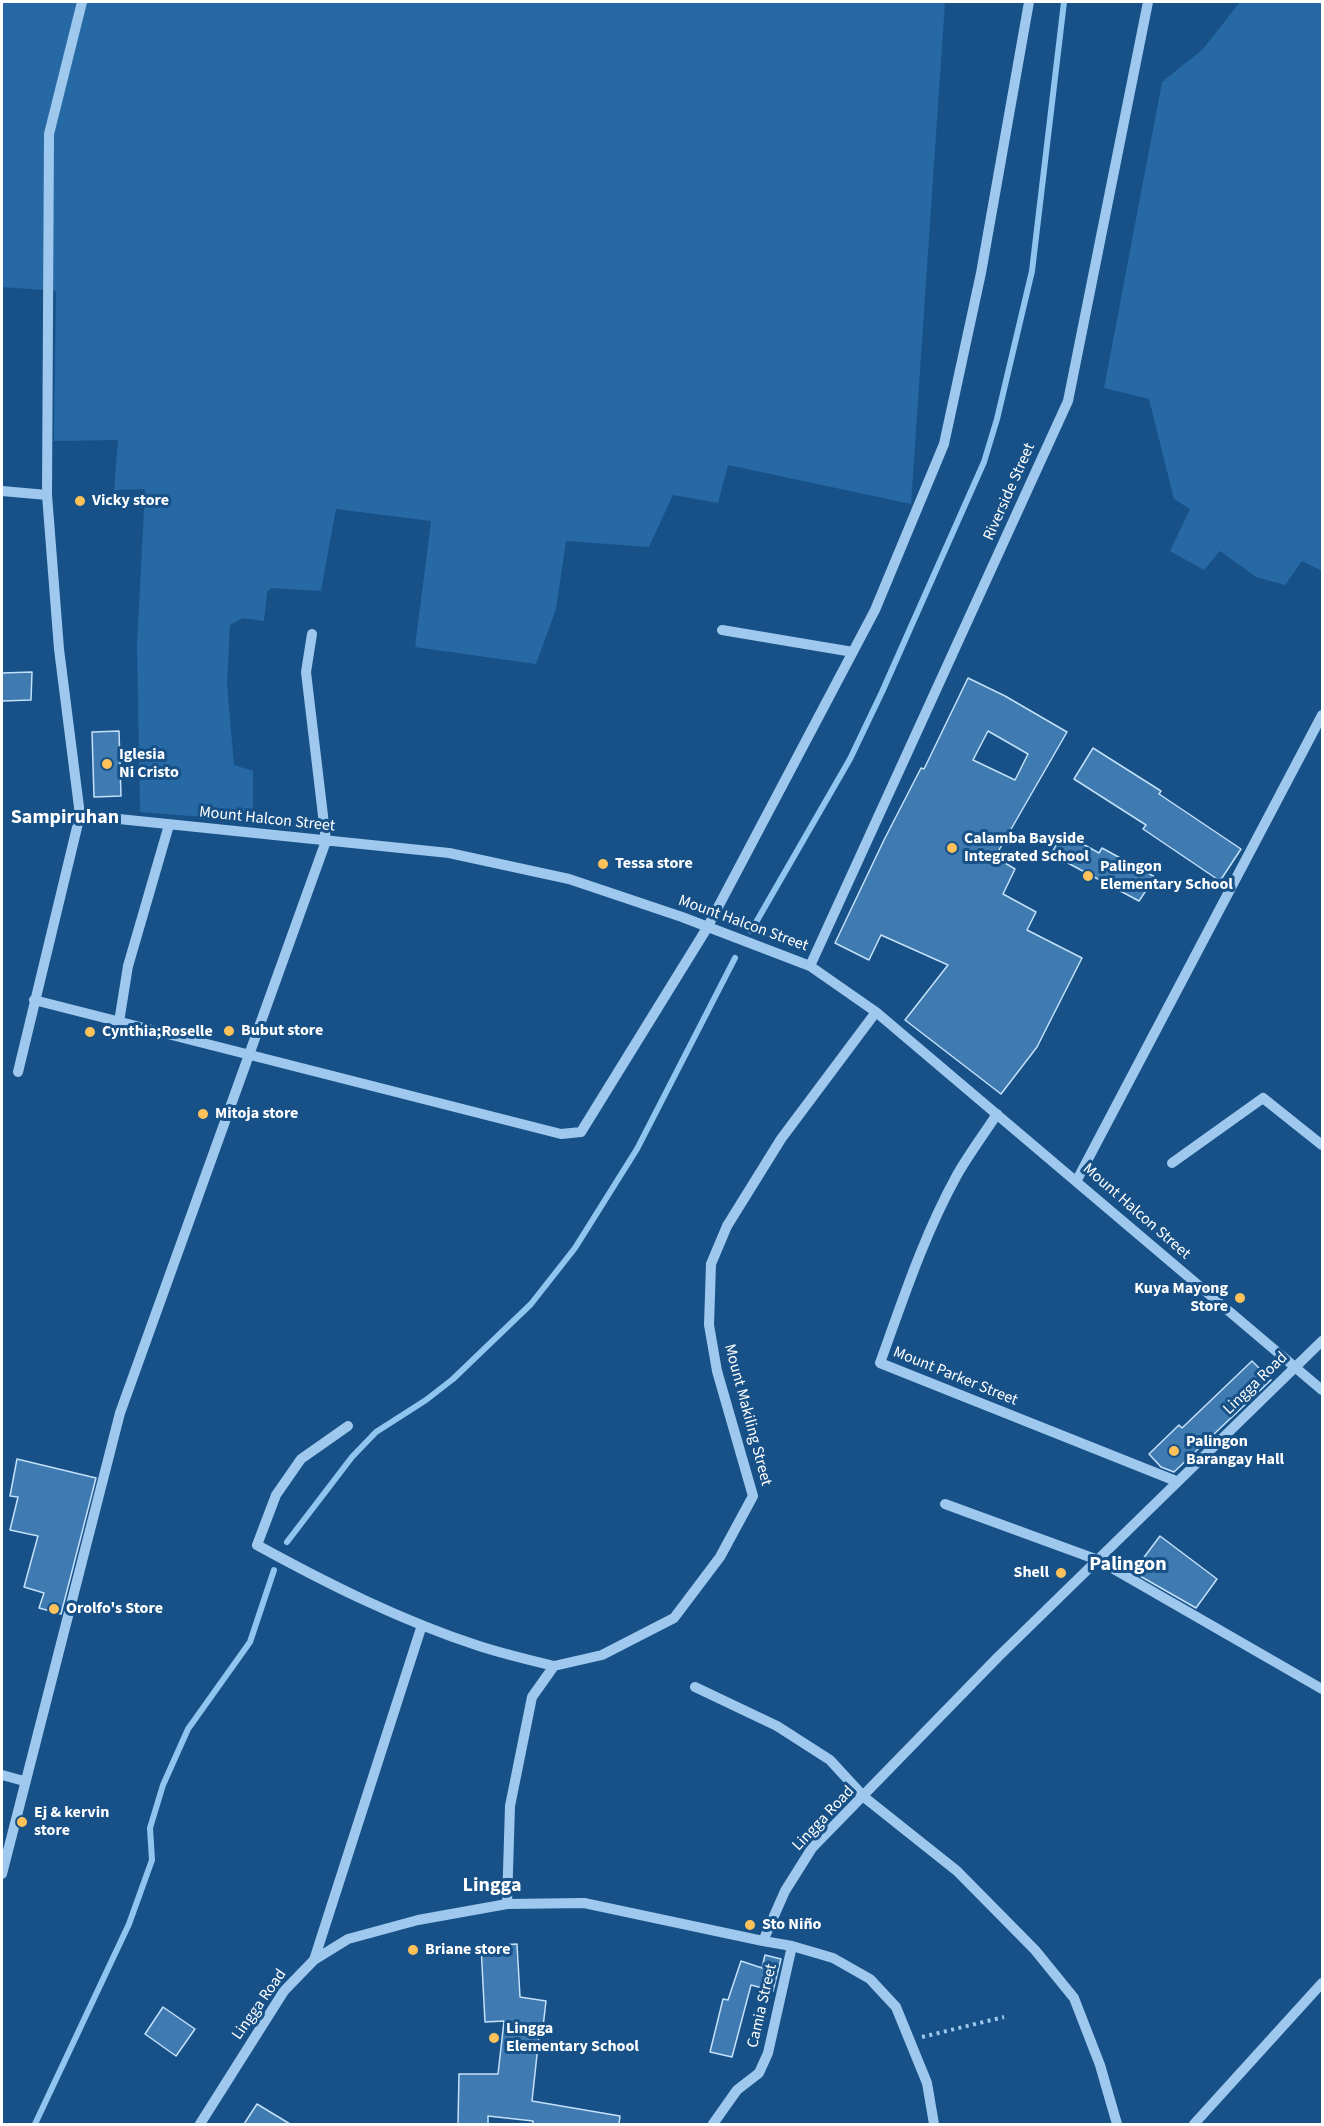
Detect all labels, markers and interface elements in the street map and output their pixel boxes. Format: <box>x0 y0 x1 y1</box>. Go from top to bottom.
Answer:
street label: Riverside Street <box>980 440 1040 544</box>
place label: Vicky store <box>92 491 169 511</box>
marker: Vicky store <box>73 494 87 508</box>
place label: Iglesia Ni Cristo <box>119 745 179 783</box>
marker: Iglesia Ni Cristo <box>100 757 114 771</box>
street label: Mount Halcon Street <box>198 803 336 837</box>
district label: Sampiruhan <box>11 807 119 831</box>
place label: Calamba Bayside Integrated School <box>964 829 1089 867</box>
marker: Calamba Bayside Integrated School <box>945 841 959 855</box>
place label: Tessa store <box>615 854 693 874</box>
marker: Tessa store <box>596 857 610 871</box>
place label: Palingon Elementary School <box>1100 857 1233 895</box>
marker: Palingon Elementary School <box>1081 869 1095 883</box>
street label: Mount Halcon Street <box>676 892 810 956</box>
place label: Bubut store <box>241 1021 323 1041</box>
place label: Cynthia;Roselle <box>102 1022 213 1042</box>
marker: Bubut store <box>222 1024 236 1038</box>
marker: Cynthia;Roselle <box>83 1025 97 1039</box>
place label: Mitoja store <box>215 1104 298 1124</box>
marker: Mitoja store <box>196 1107 210 1121</box>
street label: Mount Halcon Street <box>1078 1160 1194 1264</box>
place label: Kuya Mayong Store <box>1134 1279 1228 1317</box>
marker: Kuya Mayong Store <box>1233 1291 1247 1305</box>
street label: Mount Makiling Street <box>719 1342 775 1488</box>
street label: Mount Parker Street <box>890 1343 1020 1411</box>
street label: Lingga Road <box>1220 1349 1292 1419</box>
place label: Palingon Barangay Hall <box>1186 1432 1284 1470</box>
marker: Palingon Barangay Hall <box>1167 1444 1181 1458</box>
district label: Palingon <box>1089 1554 1167 1578</box>
place label: Shell <box>1014 1563 1049 1583</box>
marker: Shell <box>1054 1566 1068 1580</box>
place label: Orolfo's Store <box>66 1599 163 1619</box>
marker: Orolfo's Store <box>47 1602 61 1616</box>
street label: Lingga Road <box>789 1782 859 1856</box>
place label: Ej & kervin store <box>34 1803 109 1841</box>
marker: Ej & kervin store <box>15 1815 29 1829</box>
district label: Lingga <box>463 1875 521 1899</box>
place label: Sto Niño <box>762 1915 821 1935</box>
marker: Sto Niño <box>743 1918 757 1932</box>
place label: Briane store <box>425 1940 511 1960</box>
marker: Briane store <box>406 1943 420 1957</box>
street label: Camia Street <box>744 1962 782 2050</box>
street label: Lingga Road <box>229 1966 291 2044</box>
place label: Lingga Elementary School <box>506 2019 639 2057</box>
marker: Lingga Elementary School <box>487 2031 501 2045</box>

